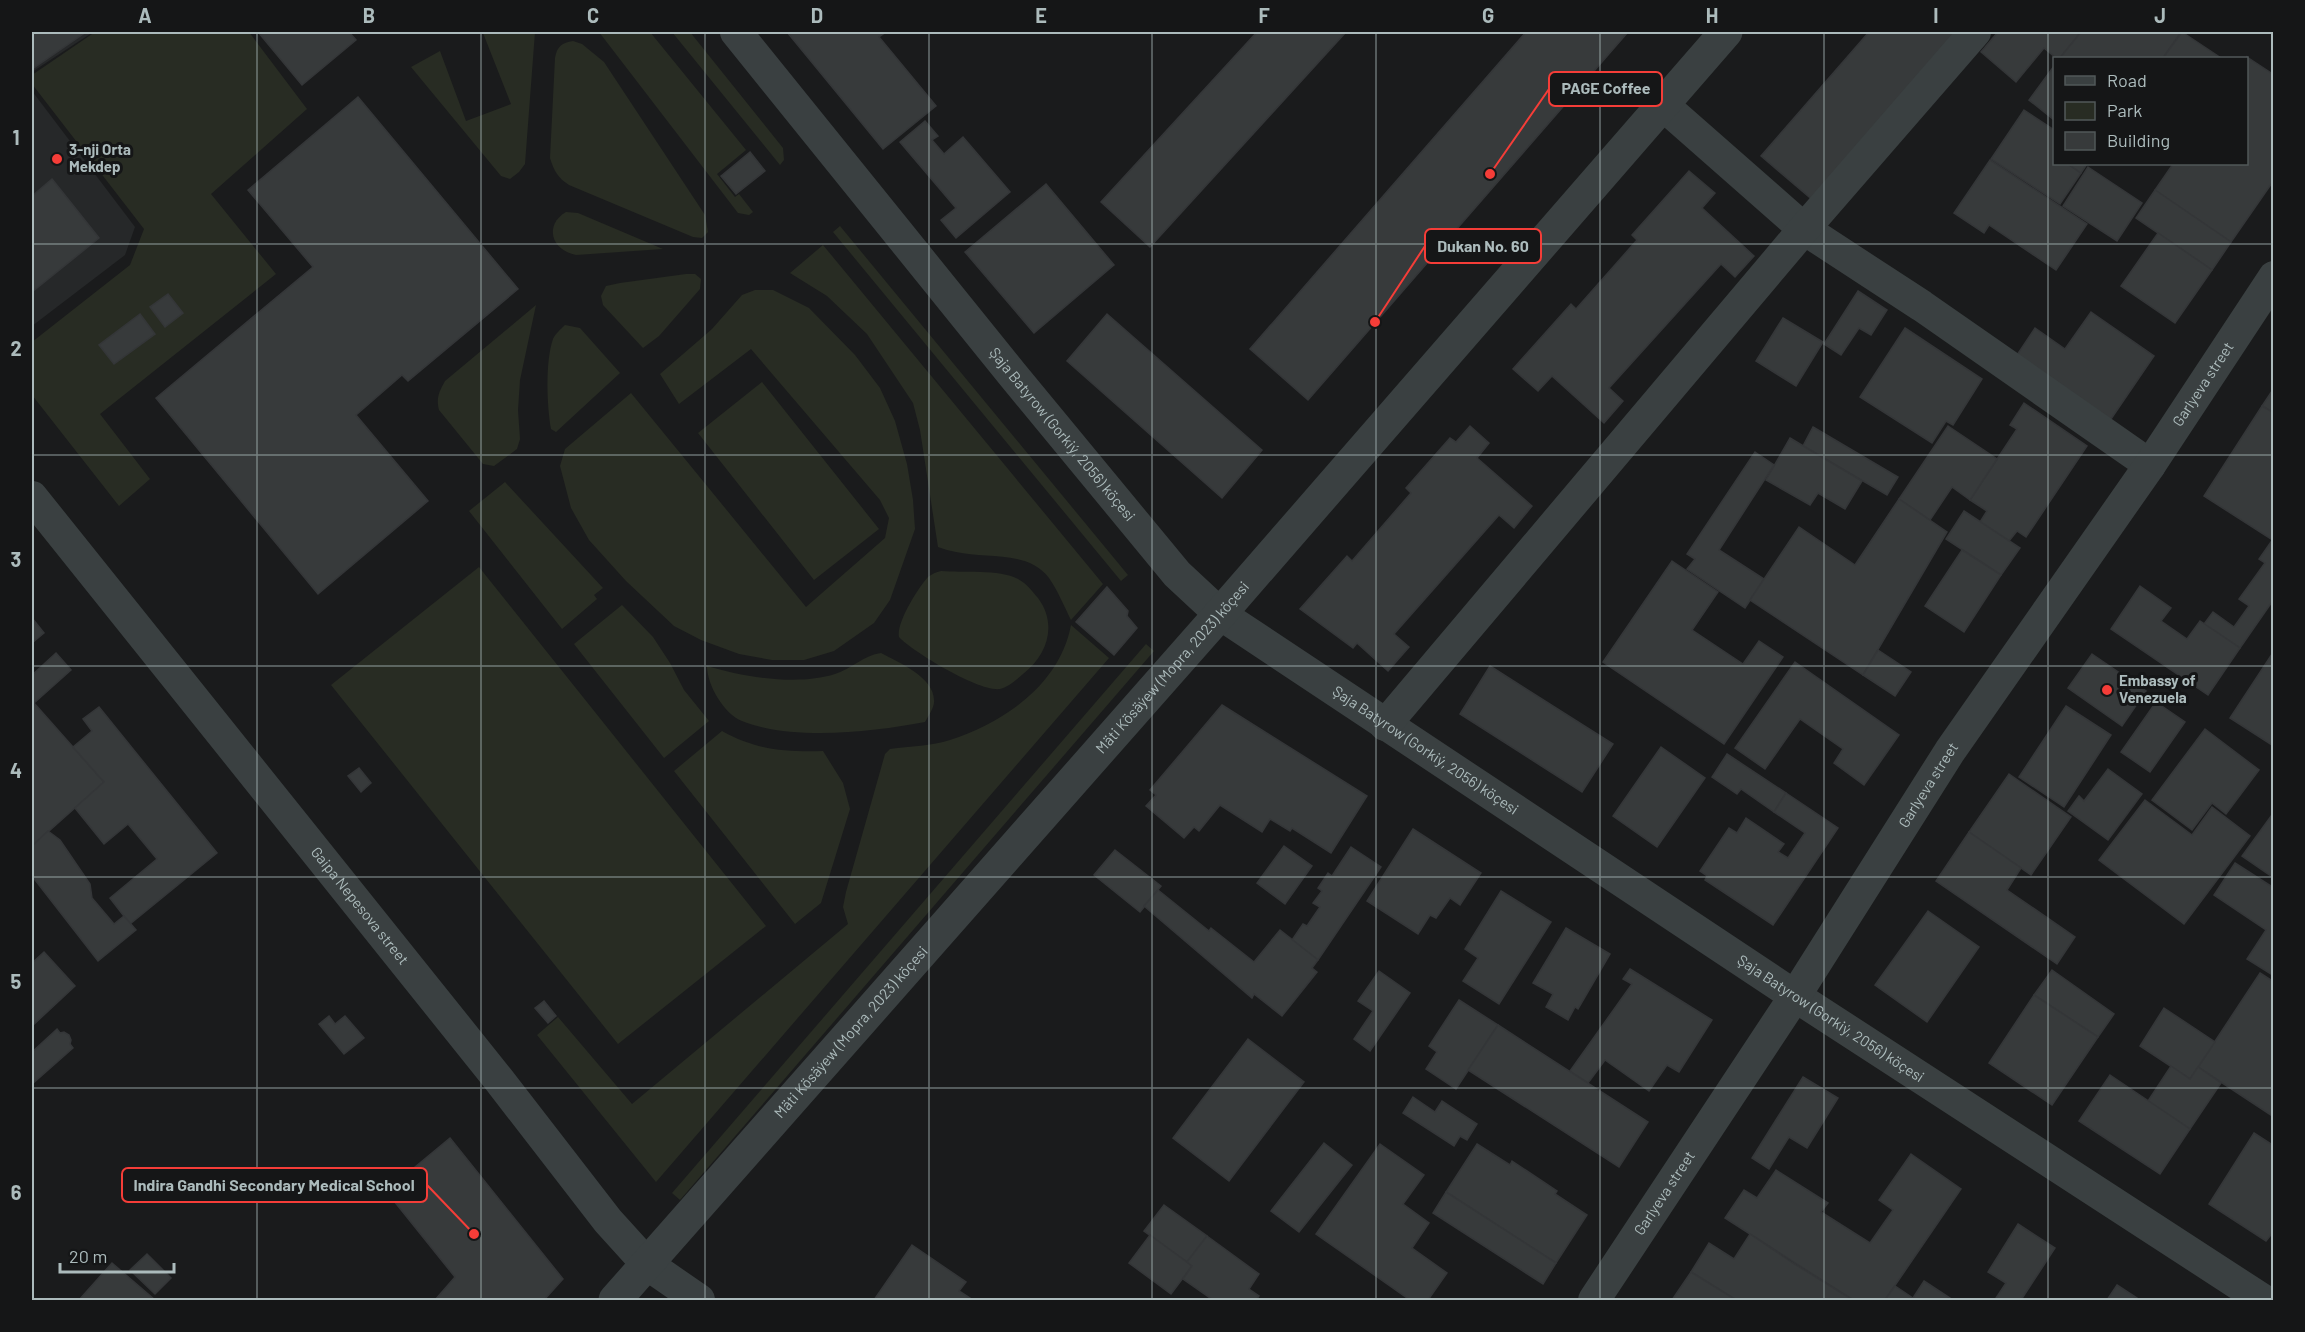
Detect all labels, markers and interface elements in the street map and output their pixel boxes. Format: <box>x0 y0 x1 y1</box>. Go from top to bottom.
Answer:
text: A <box>138 3 152 27</box>
text: B <box>363 3 375 27</box>
text: C <box>587 3 599 27</box>
text: D <box>811 3 823 27</box>
text: E <box>1035 3 1047 27</box>
text: F <box>1258 3 1270 27</box>
text: G <box>1482 3 1494 27</box>
text: H <box>1706 3 1718 27</box>
text: I <box>1933 3 1939 27</box>
text: J <box>2154 3 2166 27</box>
legend <box>2053 57 2248 165</box>
text: Road <box>2107 69 2147 91</box>
callout: PAGE Coffee <box>1549 72 1662 106</box>
text: PAGE Coffee <box>1561 78 1651 97</box>
text: Park <box>2107 99 2142 121</box>
text: 1 <box>12 125 20 149</box>
text: Building <box>2107 129 2170 151</box>
place label: 3-nji Orta Mekdep <box>69 140 131 175</box>
marker: 3-nji Orta Mekdep <box>50 152 64 166</box>
callout: Dukan No. 60 <box>1425 229 1541 263</box>
text: Dukan No. 60 <box>1437 236 1529 255</box>
text: 2 <box>10 336 22 360</box>
street label: Garlyeva street <box>2168 338 2237 429</box>
street label: Şaja Batyrow (Gorkiý, 2056) köçesi <box>986 343 1140 524</box>
text: 3 <box>11 547 21 571</box>
street label: Mäti Kösäýew (Mopra, 2023) köçesi <box>1091 577 1252 757</box>
place label: Embassy of Venezuela <box>2119 671 2196 706</box>
street label: Şaja Batyrow (Gorkiý, 2056) köçesi <box>1329 681 1522 818</box>
marker: Embassy of Venezuela <box>2100 683 2114 697</box>
street label: Garlyeva street <box>1894 738 1961 830</box>
text: 4 <box>10 758 22 782</box>
street label: Gaipa Nepesova street <box>308 843 413 968</box>
street label: Mäti Kösäýew (Mopra, 2023) köçesi <box>770 942 931 1121</box>
street label: Şaja Batyrow (Gorkiý, 2056) köçesi <box>1734 950 1928 1085</box>
text: 5 <box>11 969 22 993</box>
street label: Garlyeva street <box>1629 1147 1698 1238</box>
callout: Indira Gandhi Secondary Medical School <box>122 1168 427 1202</box>
text: Indira Gandhi Secondary Medical School <box>133 1175 415 1194</box>
text: 6 <box>11 1180 22 1204</box>
scale bar <box>60 1236 174 1274</box>
text: 20 m <box>69 1245 107 1267</box>

